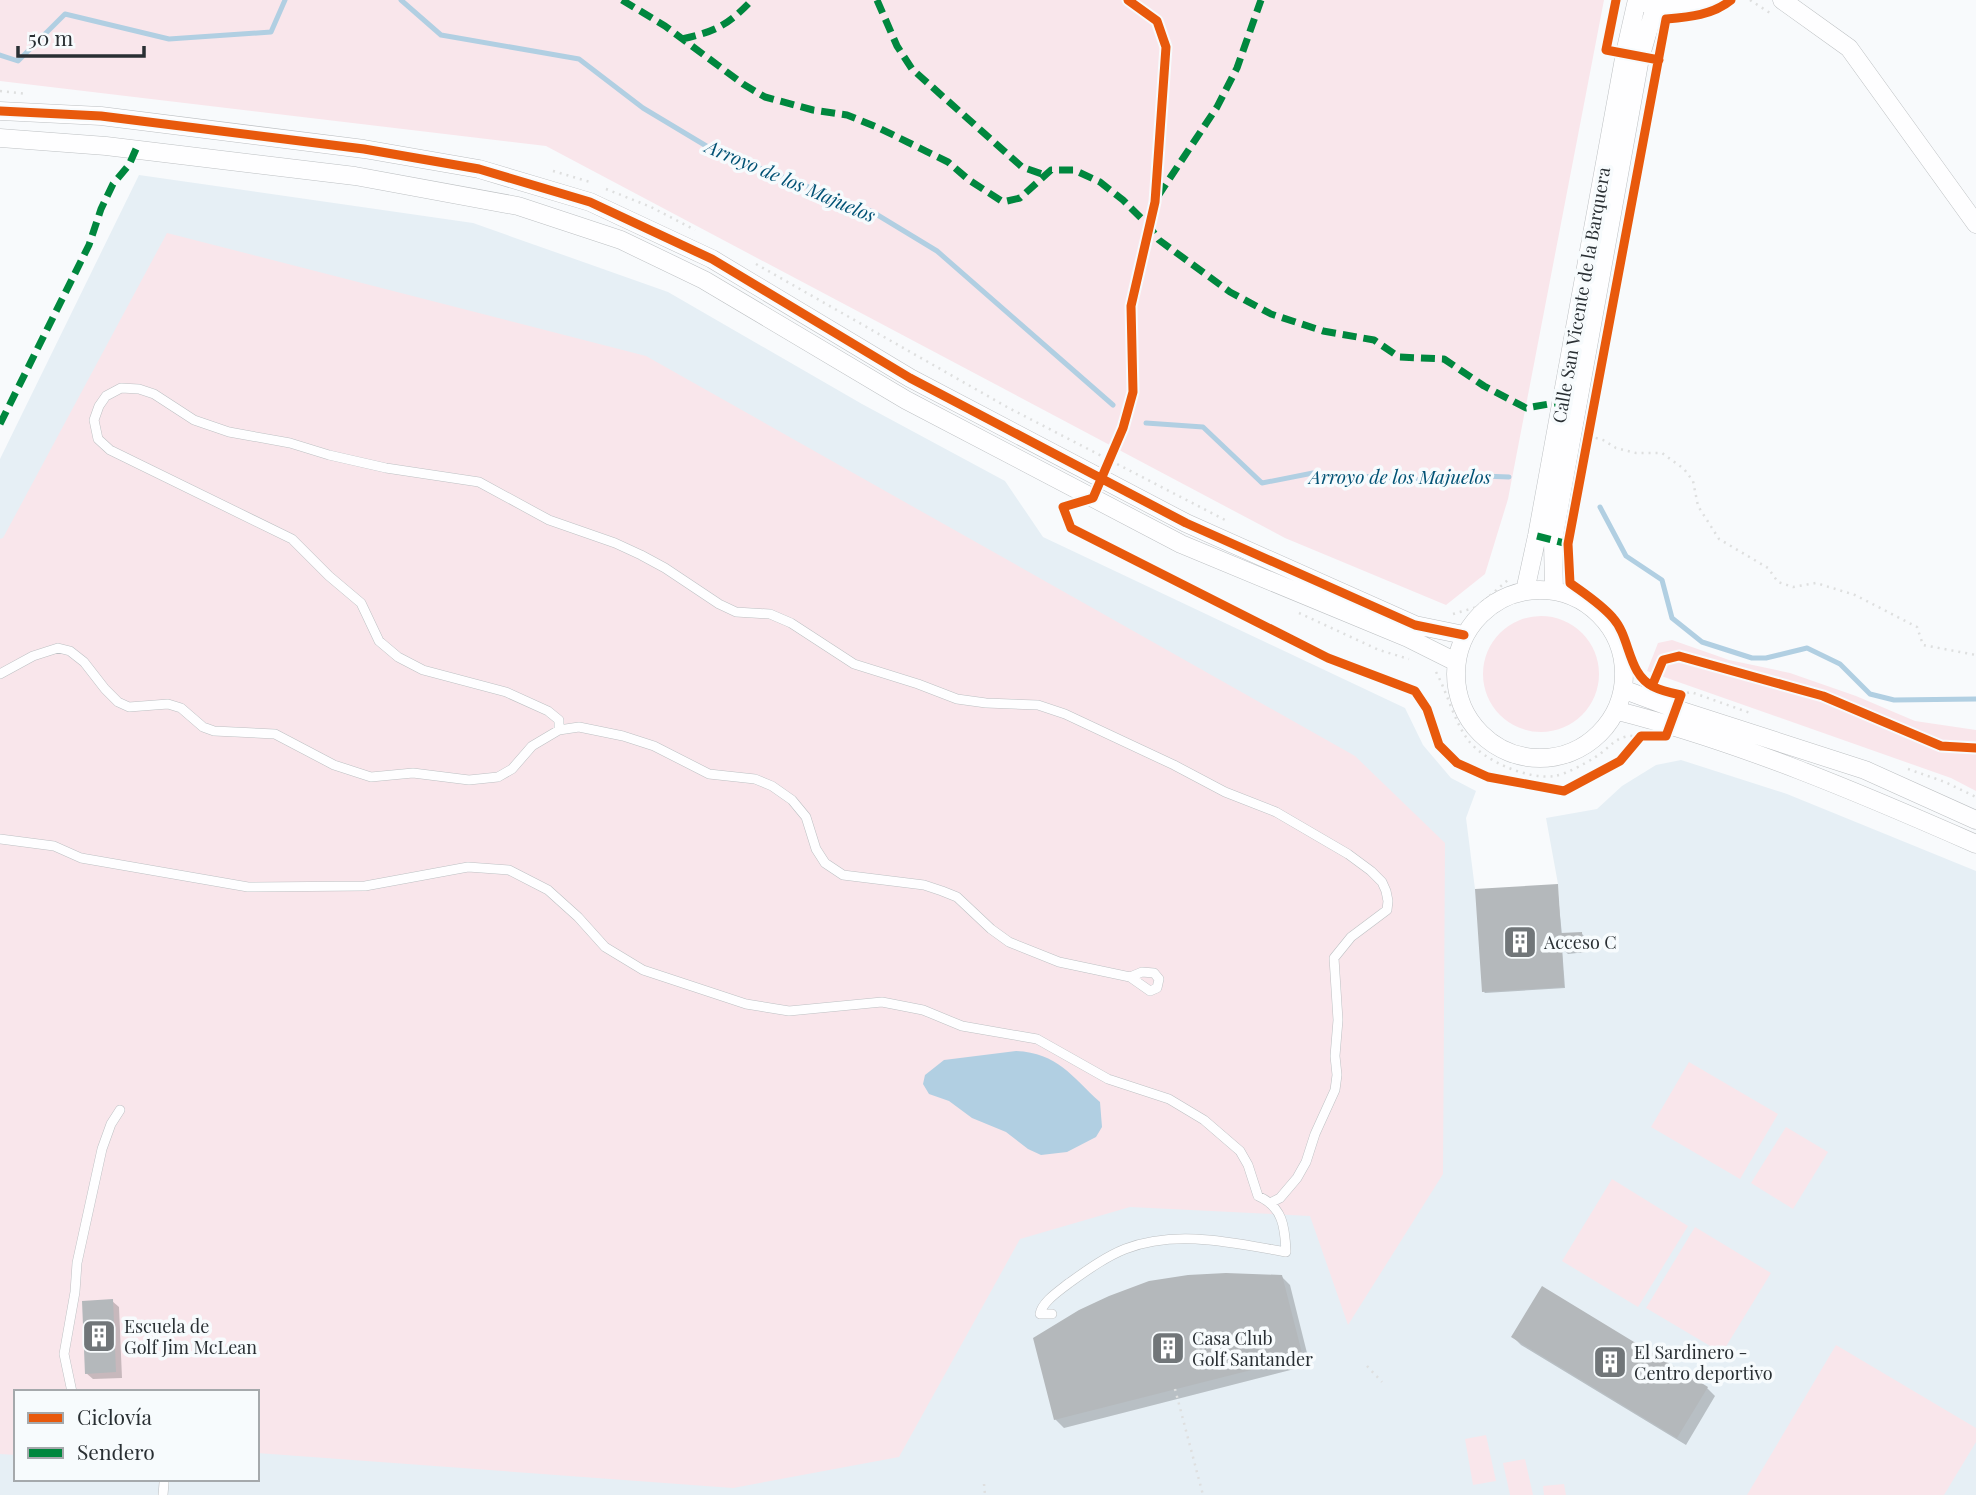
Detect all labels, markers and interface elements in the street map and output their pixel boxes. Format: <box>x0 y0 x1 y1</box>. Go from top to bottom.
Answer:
scale bar <box>18 14 144 58</box>
text: 50 m <box>28 23 74 51</box>
water label: Arroyo de los Majuelos <box>700 132 880 228</box>
street label: Calle San Vicente de la Barquera <box>1547 165 1615 425</box>
water label: Arroyo de los Majuelos <box>1307 463 1491 489</box>
building icon: Acceso C <box>1501 923 1539 961</box>
place label: Acceso C <box>1543 930 1617 954</box>
place label: Escuela de Golf Jim McLean <box>124 1314 257 1359</box>
building icon: Escuela de Golf Jim McLean <box>80 1317 118 1355</box>
place label: Casa Club Golf Santander <box>1192 1326 1313 1371</box>
building icon: Casa Club Golf Santander <box>1149 1329 1187 1367</box>
place label: El Sardinero - Centro deportivo <box>1634 1340 1773 1385</box>
building icon: El Sardinero - Centro deportivo <box>1591 1343 1629 1381</box>
legend <box>14 1390 259 1481</box>
text: Ciclovía <box>77 1402 152 1430</box>
text: Sendero <box>77 1437 155 1465</box>

